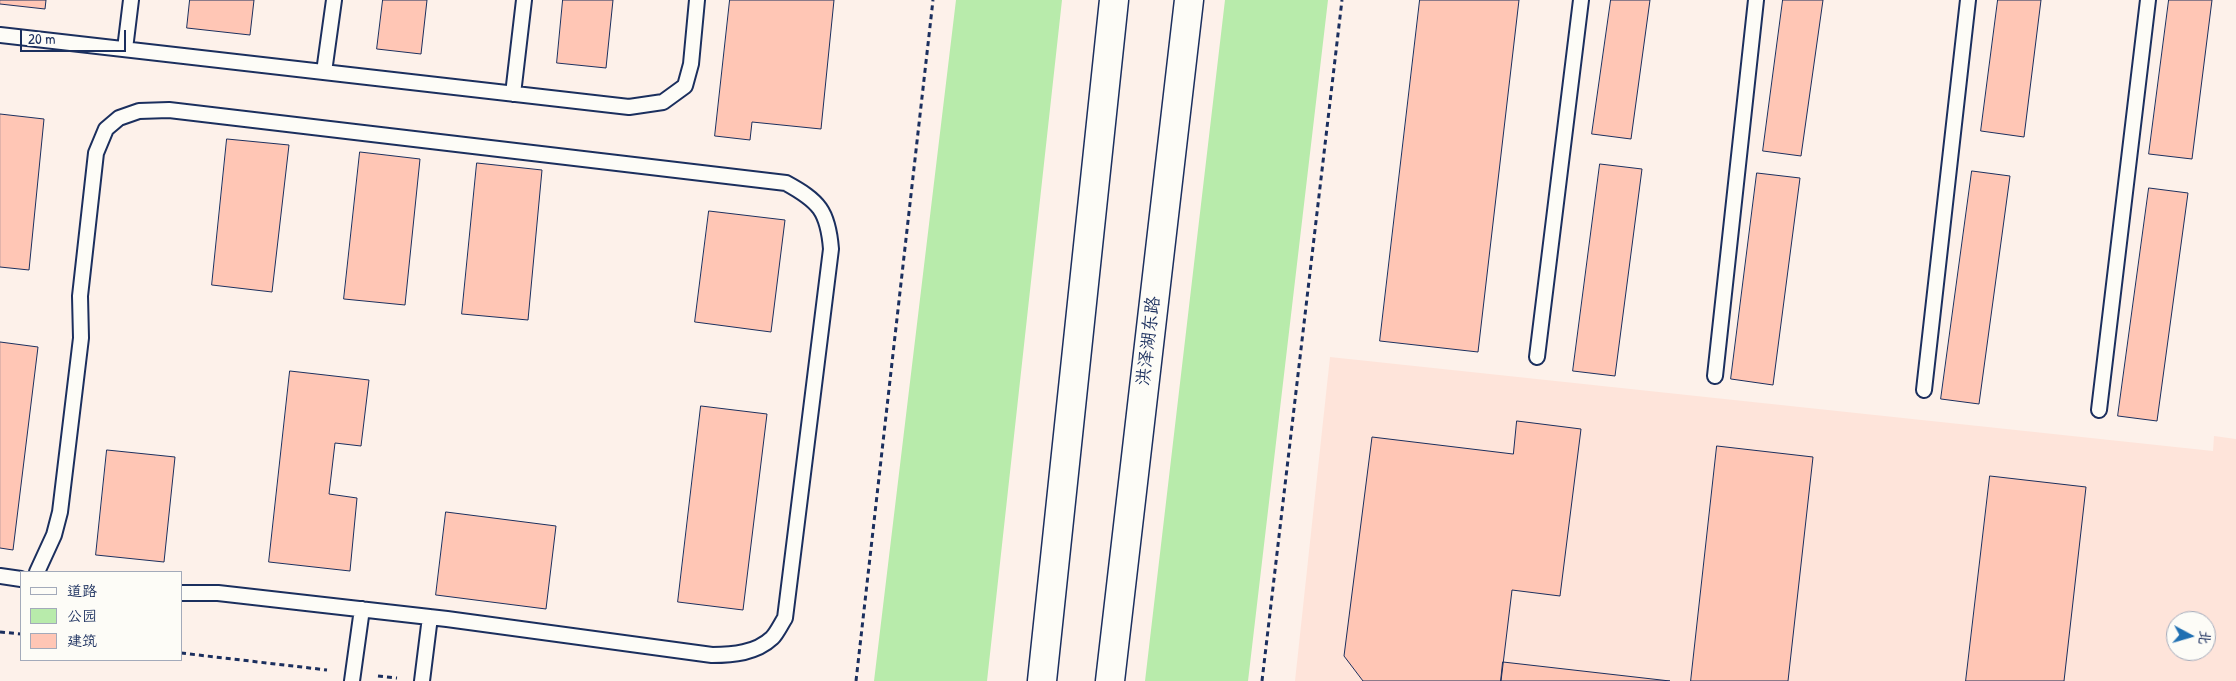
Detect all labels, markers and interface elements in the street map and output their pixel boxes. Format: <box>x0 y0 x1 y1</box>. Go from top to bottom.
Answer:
scale bar <box>22 20 129 52</box>
text: 20 m <box>28 28 55 49</box>
street label: 洪泽湖东路 <box>1133 295 1165 387</box>
legend <box>20 571 182 661</box>
text: 道路 <box>67 580 97 601</box>
text: 公园 <box>67 605 97 626</box>
north arrow <box>2166 611 2216 661</box>
text: 建筑 <box>67 630 97 651</box>
text: 北 <box>2195 630 2216 645</box>

